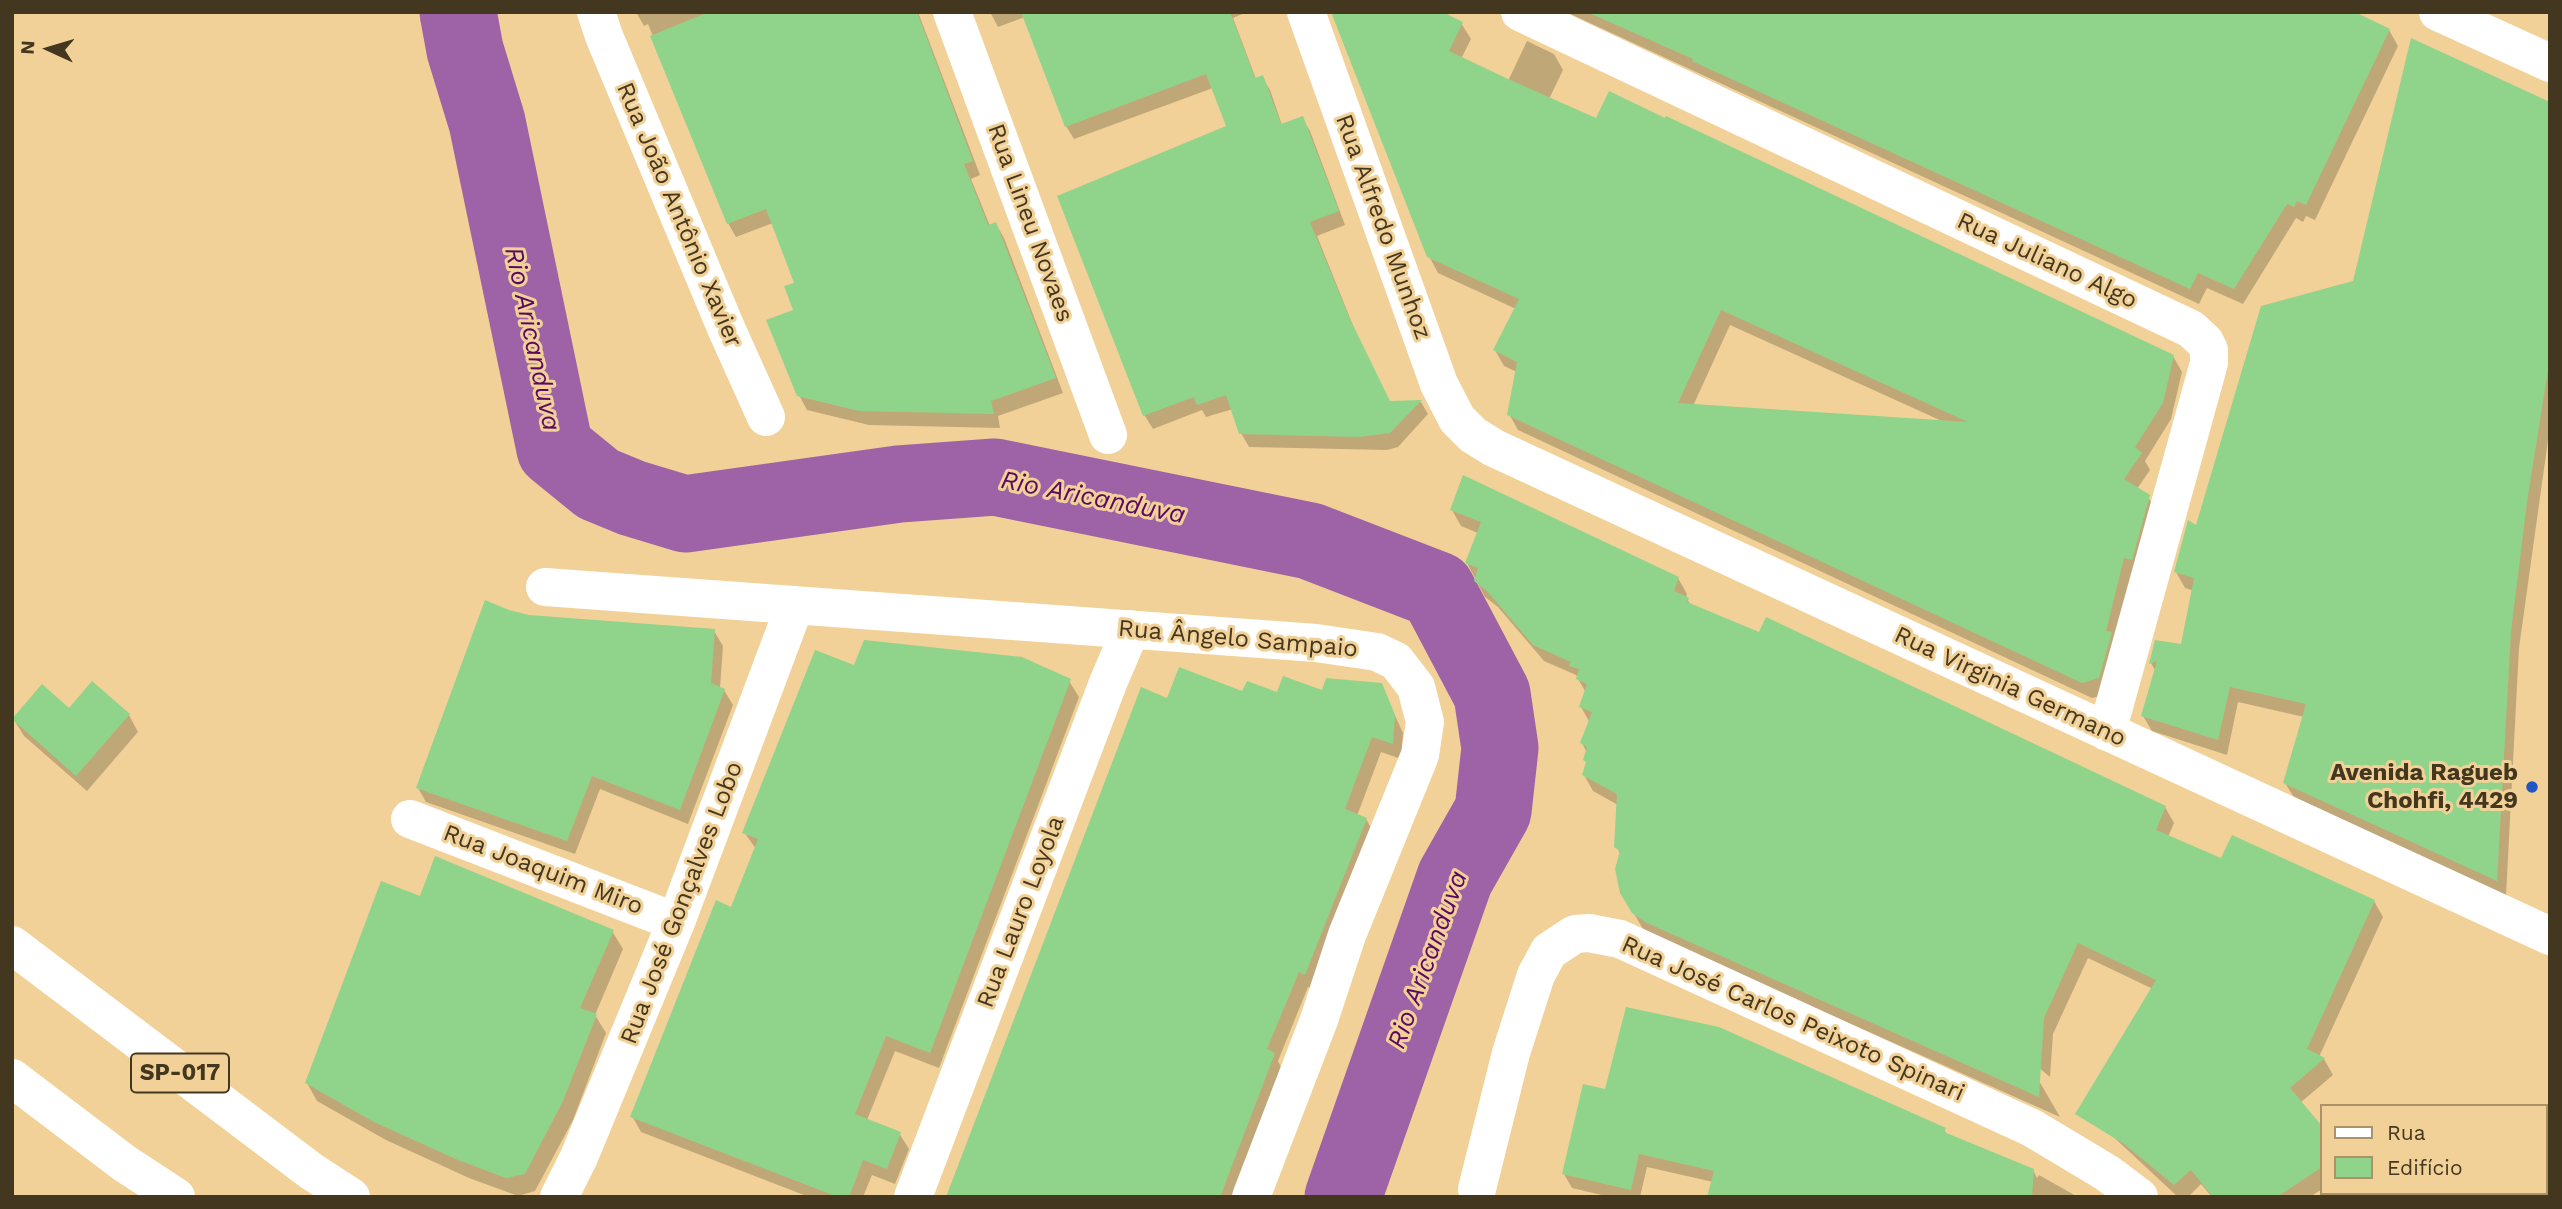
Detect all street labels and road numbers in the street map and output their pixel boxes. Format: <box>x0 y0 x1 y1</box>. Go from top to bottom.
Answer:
street label: Rua João Antônio Xavier <box>610 78 748 352</box>
street label: Rua Alfredo Munhoz <box>1329 110 1437 344</box>
street label: Rua Lineu Novaes <box>981 120 1079 326</box>
street label: Rua Juliano Algo <box>1952 207 2142 315</box>
street label: Rua Ângelo Sampaio <box>1117 614 1359 664</box>
street label: Rua Virginia Germano <box>1890 621 2130 753</box>
street label: Rua José Gonçalves Lobo <box>615 758 749 1048</box>
street label: Rua Lauro Loyola <box>971 812 1071 1012</box>
street label: Rua Joaquim Miro <box>439 819 647 921</box>
street label: Rua José Carlos Peixoto Spinari <box>1617 930 1969 1108</box>
road number: SP-017 <box>131 1054 229 1092</box>

